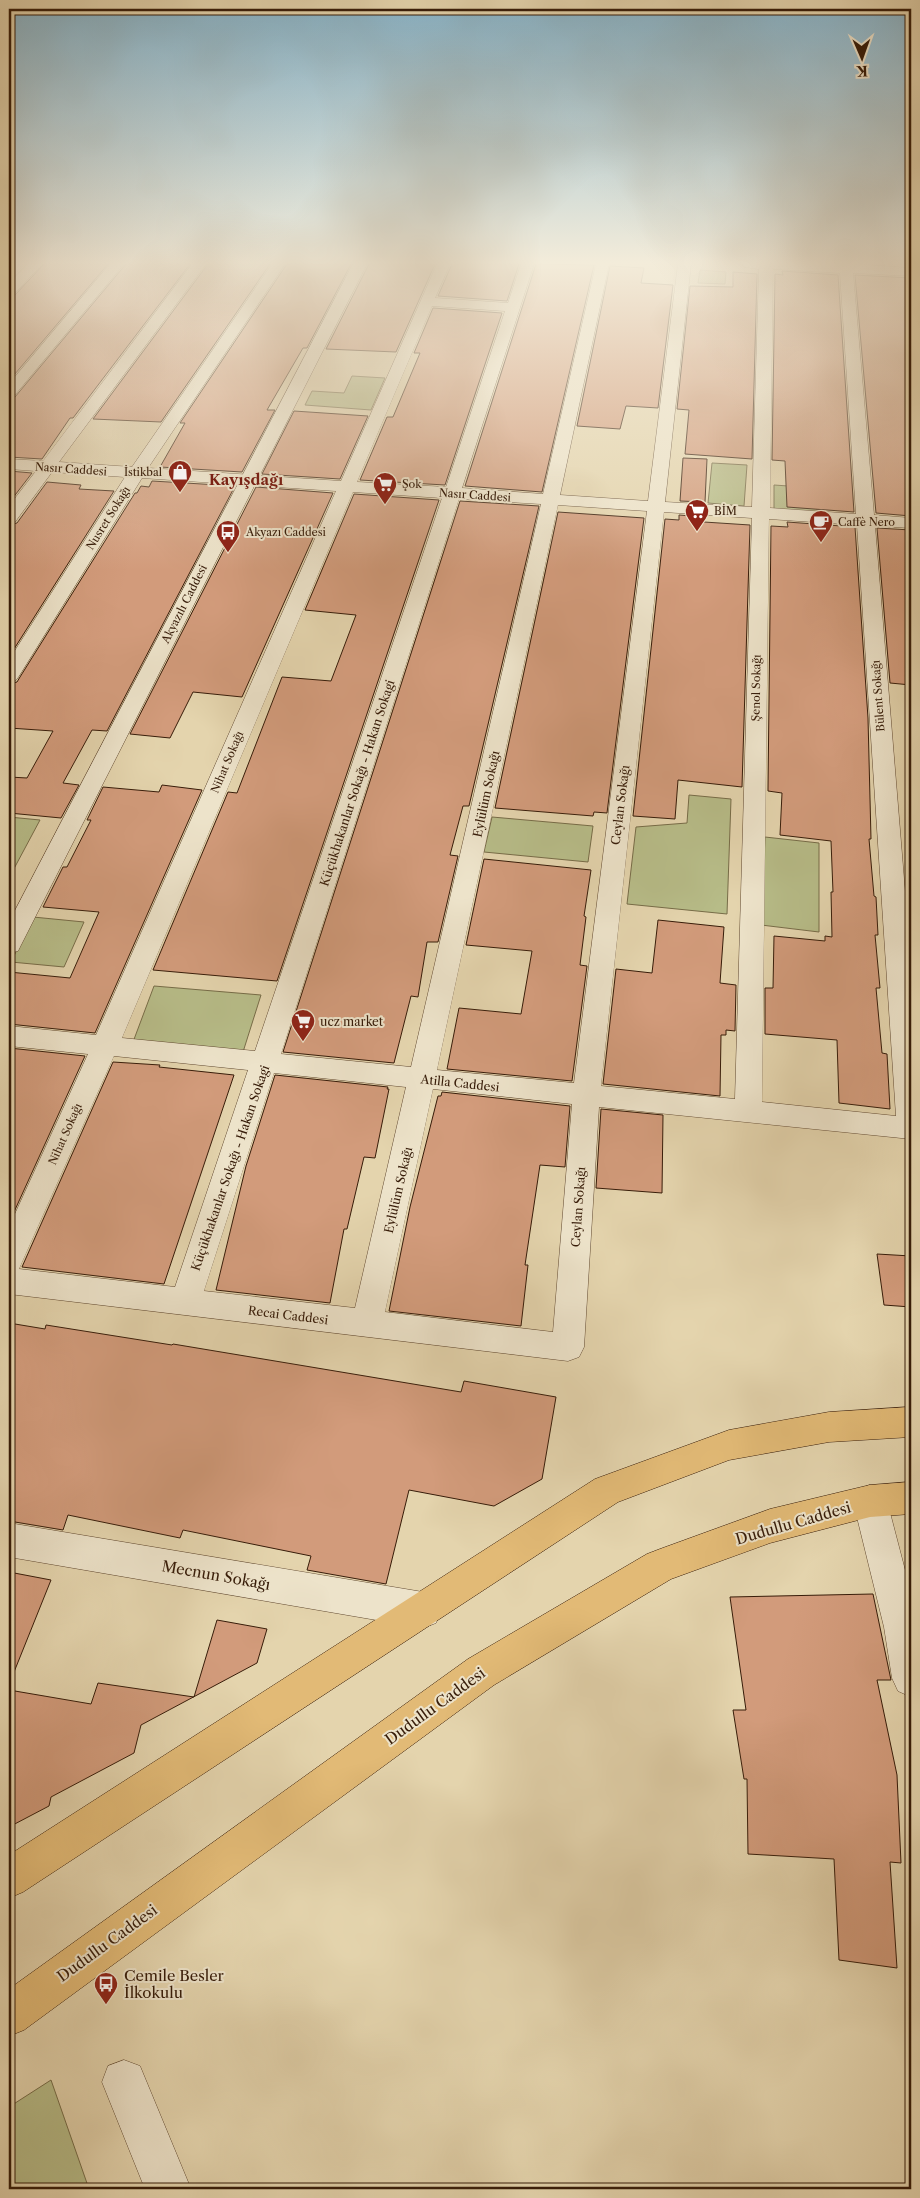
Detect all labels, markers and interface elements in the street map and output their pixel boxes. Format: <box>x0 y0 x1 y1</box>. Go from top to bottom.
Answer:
north arrow <box>838 32 888 82</box>
text: K <box>856 62 868 80</box>
shop icon: İstikbal <box>167 459 193 493</box>
street label: Nasır Caddesi <box>35 460 108 479</box>
place label: İstikbal <box>124 464 163 479</box>
district label: Kayışdağı <box>209 470 284 489</box>
supermarket icon: Şok <box>372 471 398 505</box>
place label: Şok <box>402 477 422 491</box>
street label: Nusret Sokağı <box>83 483 133 552</box>
street label: Nasır Caddesi <box>439 486 512 505</box>
supermarket icon: BİM <box>684 498 710 532</box>
place label: BİM <box>714 503 737 518</box>
cafe icon: Caffè Nero <box>808 509 834 543</box>
place label: Caffè Nero <box>838 515 895 529</box>
bus stop icon: Akyazı Caddesi <box>215 519 241 553</box>
place label: Akyazı Caddesi <box>245 525 327 539</box>
street label: Akyazılı Caddesi <box>158 562 210 647</box>
street label: Şenol Sokağı <box>748 654 764 722</box>
street label: Bülent Sokağı <box>868 659 887 732</box>
street label: Küçükhakanlar Sokağı - Hakan Sokagi <box>316 677 398 888</box>
street label: Nihat Sokağı <box>208 728 247 795</box>
street label: Eylülüm Sokağı <box>469 749 503 839</box>
street label: Ceylan Sokağı <box>608 764 632 846</box>
supermarket icon: ucz market <box>290 1008 316 1042</box>
place label: ucz market <box>320 1014 384 1029</box>
street label: Küçükhakanlar Sokağı - Hakan Sokagi <box>188 1063 272 1273</box>
street label: Atilla Caddesi <box>419 1071 500 1095</box>
street label: Nihat Sokağı <box>45 1100 85 1167</box>
street label: Eylülüm Sokağı <box>381 1145 415 1235</box>
street label: Ceylan Sokağı <box>568 1166 588 1248</box>
street label: Recai Caddesi <box>247 1303 329 1327</box>
street label: Dudullu Caddesi <box>733 1497 853 1549</box>
street label: Mecnun Sokağı <box>160 1556 272 1594</box>
street label: Dudullu Caddesi <box>381 1663 489 1749</box>
street label: Dudullu Caddesi <box>53 1900 161 1986</box>
place label: Cemile Besler İlkokulu <box>124 1966 225 2002</box>
bus stop icon: Cemile Besler İlkokulu <box>93 1971 119 2005</box>

